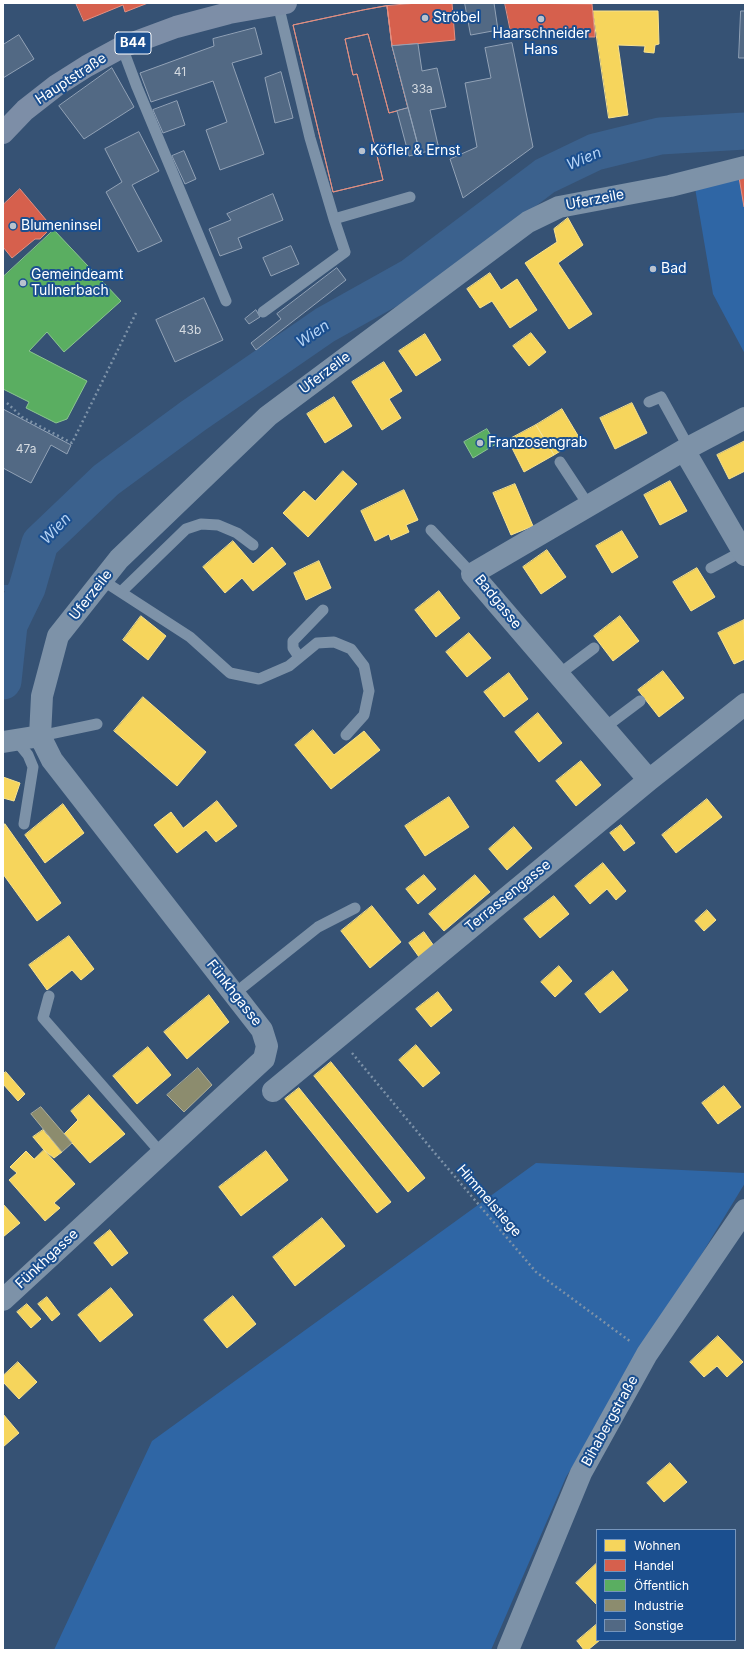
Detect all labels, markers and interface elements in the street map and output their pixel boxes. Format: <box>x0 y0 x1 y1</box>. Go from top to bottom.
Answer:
place label: Ströbel <box>433 10 480 26</box>
marker: Ströbel <box>420 13 430 23</box>
marker: Haarschneider Hans <box>536 14 546 24</box>
place label: Haarschneider Hans <box>493 26 589 58</box>
road number: B44 <box>115 32 151 54</box>
street label: Hauptstraße <box>32 50 110 108</box>
house number: 41 <box>174 65 186 79</box>
house number: 33a <box>411 82 433 96</box>
place label: Köfler & Ernst <box>370 143 460 159</box>
water label: Wien <box>564 144 604 174</box>
marker: Köfler & Ernst <box>357 146 367 156</box>
street label: Uferzeile <box>564 186 626 214</box>
place label: Blumeninsel <box>21 218 101 234</box>
marker: Blumeninsel <box>8 221 18 231</box>
place label: Bad <box>661 261 687 277</box>
marker: Bad <box>648 264 658 274</box>
place label: Gemeindeamt Tullnerbach <box>31 267 123 300</box>
marker: Gemeindeamt Tullnerbach <box>18 278 28 288</box>
water label: Wien <box>293 316 333 352</box>
house number: 43b <box>179 323 201 337</box>
street label: Uferzeile <box>296 348 354 398</box>
place label: Franzosengrab <box>488 435 587 451</box>
marker: Franzosengrab <box>475 438 485 448</box>
house number: 47a <box>16 442 36 456</box>
water label: Wien <box>37 510 75 548</box>
street label: Uferzeile <box>66 566 116 624</box>
street label: Badgasse <box>471 571 525 633</box>
street label: Terrassengasse <box>462 856 554 936</box>
street label: Fünkhgasse <box>203 956 265 1030</box>
street label: Himmelstiege <box>453 1161 525 1241</box>
street label: Fünkhgasse <box>12 1226 82 1292</box>
street label: Bihabergstraße <box>578 1373 642 1469</box>
legend <box>596 1529 736 1641</box>
text: Wohnen <box>634 1538 681 1553</box>
text: Handel <box>634 1558 674 1573</box>
text: Öffentlich <box>634 1578 689 1593</box>
text: Industrie <box>634 1598 684 1613</box>
text: Sonstige <box>634 1618 684 1633</box>

